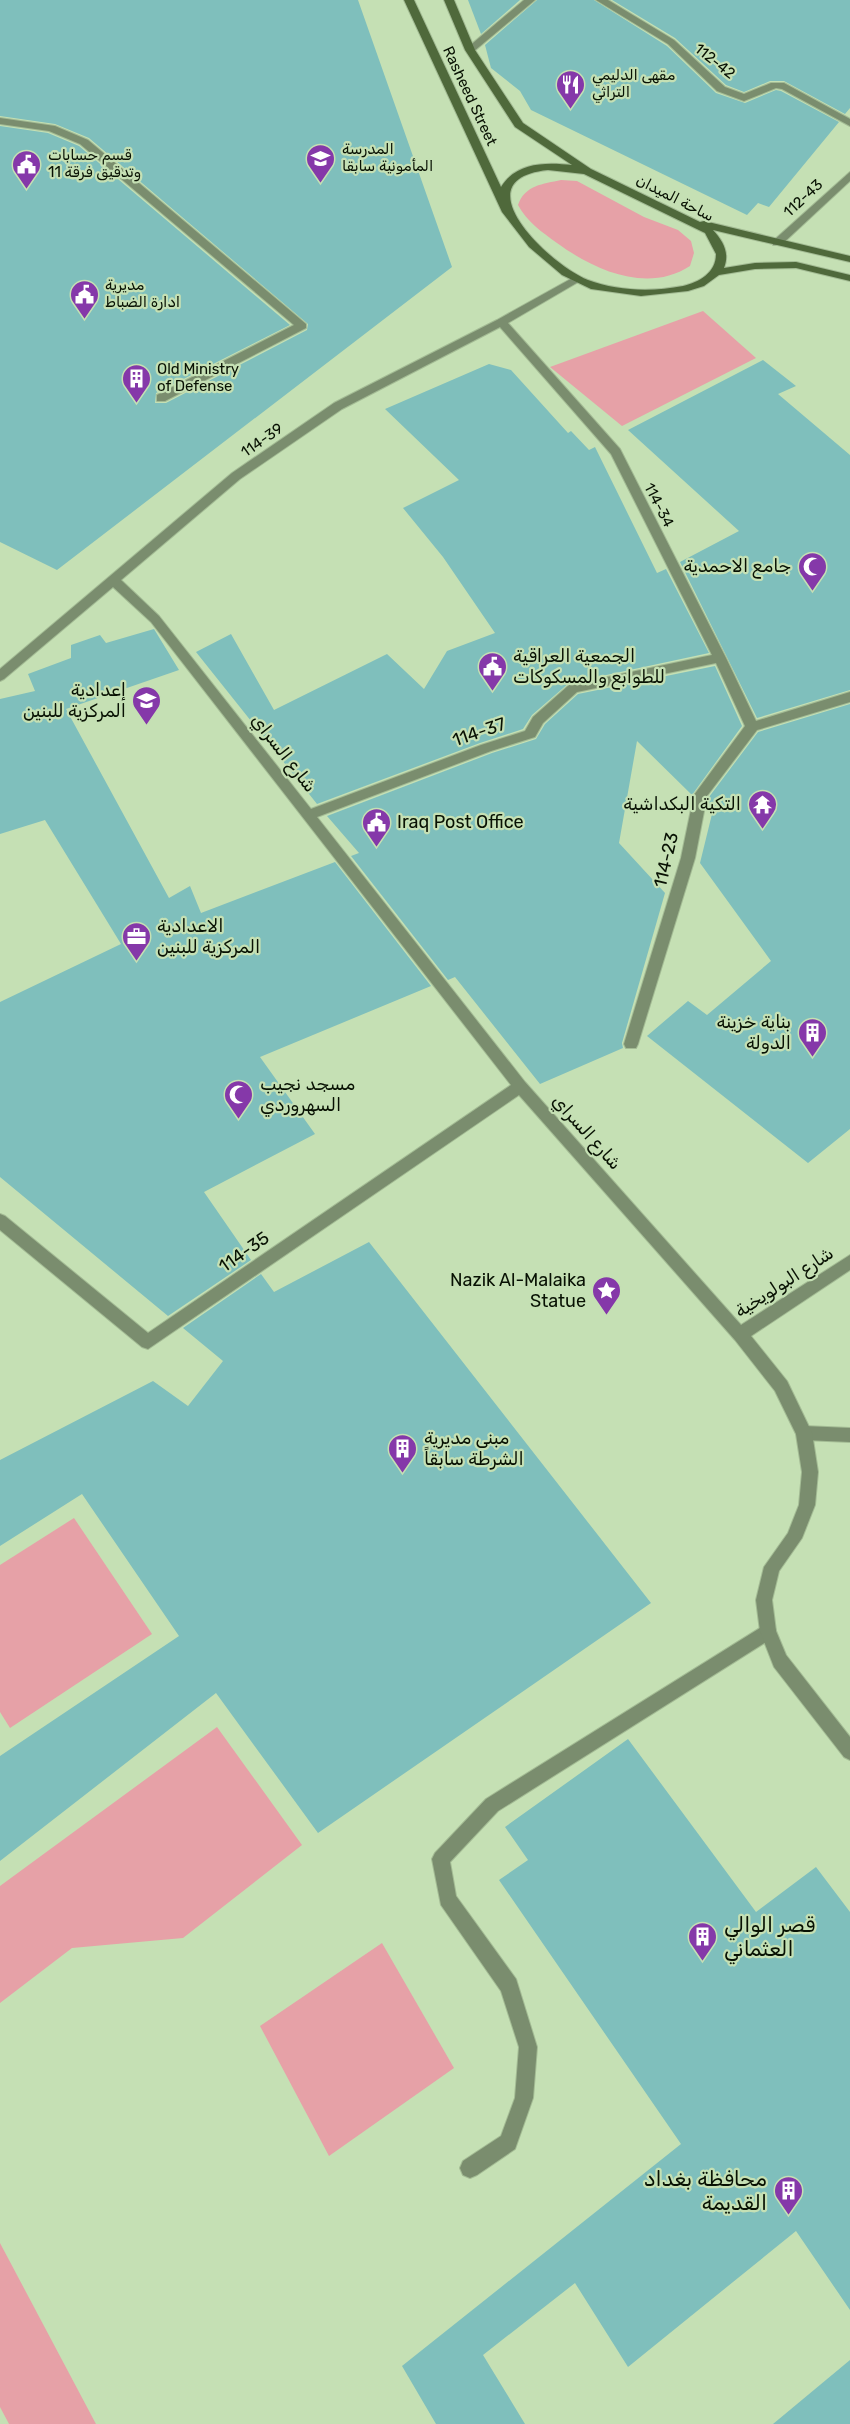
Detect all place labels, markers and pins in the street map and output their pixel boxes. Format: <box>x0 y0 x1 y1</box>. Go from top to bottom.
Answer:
place label: مقهى الدليمي التراثي <box>592 66 675 104</box>
restaurant icon: مقهى الدليمي التراثي <box>555 68 587 110</box>
place label: المدرسة المأمونية سابقا <box>342 140 433 175</box>
school or university icon: المدرسة المأمونية سابقا <box>305 142 337 184</box>
place label: قسم حسابات وتدقيق فرقة 11 <box>48 146 141 182</box>
public building icon: قسم حسابات وتدقيق فرقة 11 <box>11 148 43 190</box>
place label: مديرية ادارة الضباط <box>105 276 180 311</box>
public building icon: مديرية ادارة الضباط <box>68 278 100 320</box>
place label: Old Ministry of Defense <box>157 360 239 395</box>
building icon: Old Ministry of Defense <box>120 362 152 404</box>
mosque icon: جامع الاحمدية <box>796 550 828 592</box>
place label: جامع الاحمدية <box>684 555 791 579</box>
place label: الجمعية العراقية للطوابع والمسكوكات <box>513 645 665 690</box>
public building icon: الجمعية العراقية للطوابع والمسكوكات <box>476 650 508 692</box>
place label: إعدادية المركزية للبنين <box>23 679 126 722</box>
school or university icon: إعدادية المركزية للبنين <box>131 684 163 726</box>
temple icon: التكية البكداشية <box>746 788 778 830</box>
place label: التكية البكداشية <box>623 793 741 815</box>
public building icon: Iraq Post Office <box>360 806 392 848</box>
place label: Iraq Post Office <box>397 811 524 833</box>
place label: الاعدادية المركزية للبنين <box>157 915 260 958</box>
office icon: الاعدادية المركزية للبنين <box>120 920 152 962</box>
place label: بناية خزينة الدولة <box>717 1011 791 1054</box>
building icon: بناية خزينة الدولة <box>796 1016 828 1058</box>
place label: مسجد نجيب السهروردي <box>260 1073 355 1117</box>
mosque icon: مسجد نجيب السهروردي <box>223 1078 255 1120</box>
place label: Nazik Al-Malaika Statue <box>450 1269 586 1312</box>
place icon: Nazik Al-Malaika Statue <box>591 1274 623 1316</box>
place label: مبنى مديرية الشرطة سابقاً <box>424 1427 524 1470</box>
building icon: مبنى مديرية الشرطة سابقاً <box>387 1432 419 1474</box>
place label: قصر الوالي العثماني <box>724 1912 815 1965</box>
building icon: قصر الوالي العثماني <box>687 1920 719 1962</box>
place label: محافظة بغداد القديمة <box>644 2166 767 2215</box>
building icon: محافظة بغداد القديمة <box>772 2174 804 2216</box>

